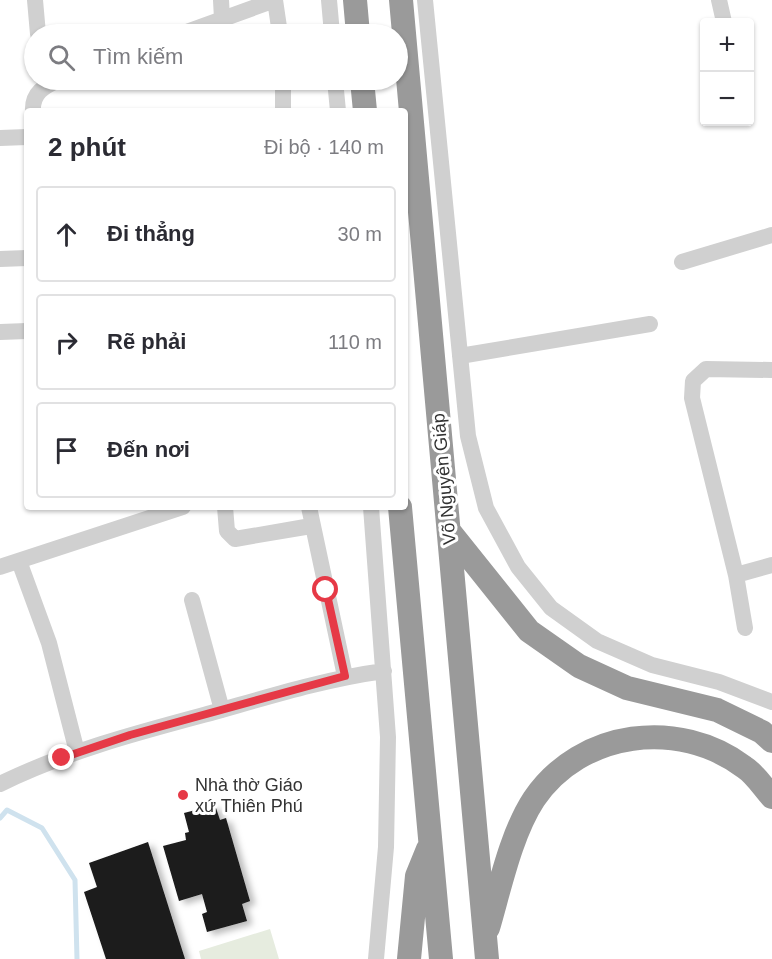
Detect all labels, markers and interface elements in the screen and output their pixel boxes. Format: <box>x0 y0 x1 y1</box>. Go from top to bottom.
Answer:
map controls <box>700 18 754 126</box>
button: + <box>700 18 754 72</box>
search box <box>24 24 408 90</box>
icon: search <box>45 41 78 74</box>
text: Tìm kiếm <box>93 44 183 69</box>
button: − <box>700 72 754 126</box>
text: 2 phút <box>48 132 126 162</box>
text: Đi bộ · 140 m <box>264 136 384 158</box>
icon: ahead <box>50 218 83 251</box>
text: Đi thẳng <box>107 221 195 246</box>
text: 30 m <box>338 223 382 245</box>
icon: right <box>50 326 83 359</box>
text: Rẽ phải <box>107 329 186 354</box>
text: 110 m <box>328 331 382 353</box>
street label: Võ Nguyên Giáp <box>428 412 460 546</box>
icon: arrive <box>50 434 83 467</box>
text: Đến nơi <box>107 437 190 462</box>
route start <box>312 576 338 602</box>
route end <box>48 744 74 770</box>
place label: Nhà thờ Giáo xứ Thiên Phú <box>195 775 303 816</box>
marker: Nhà thờ Giáo xứ Thiên Phú <box>176 788 190 802</box>

